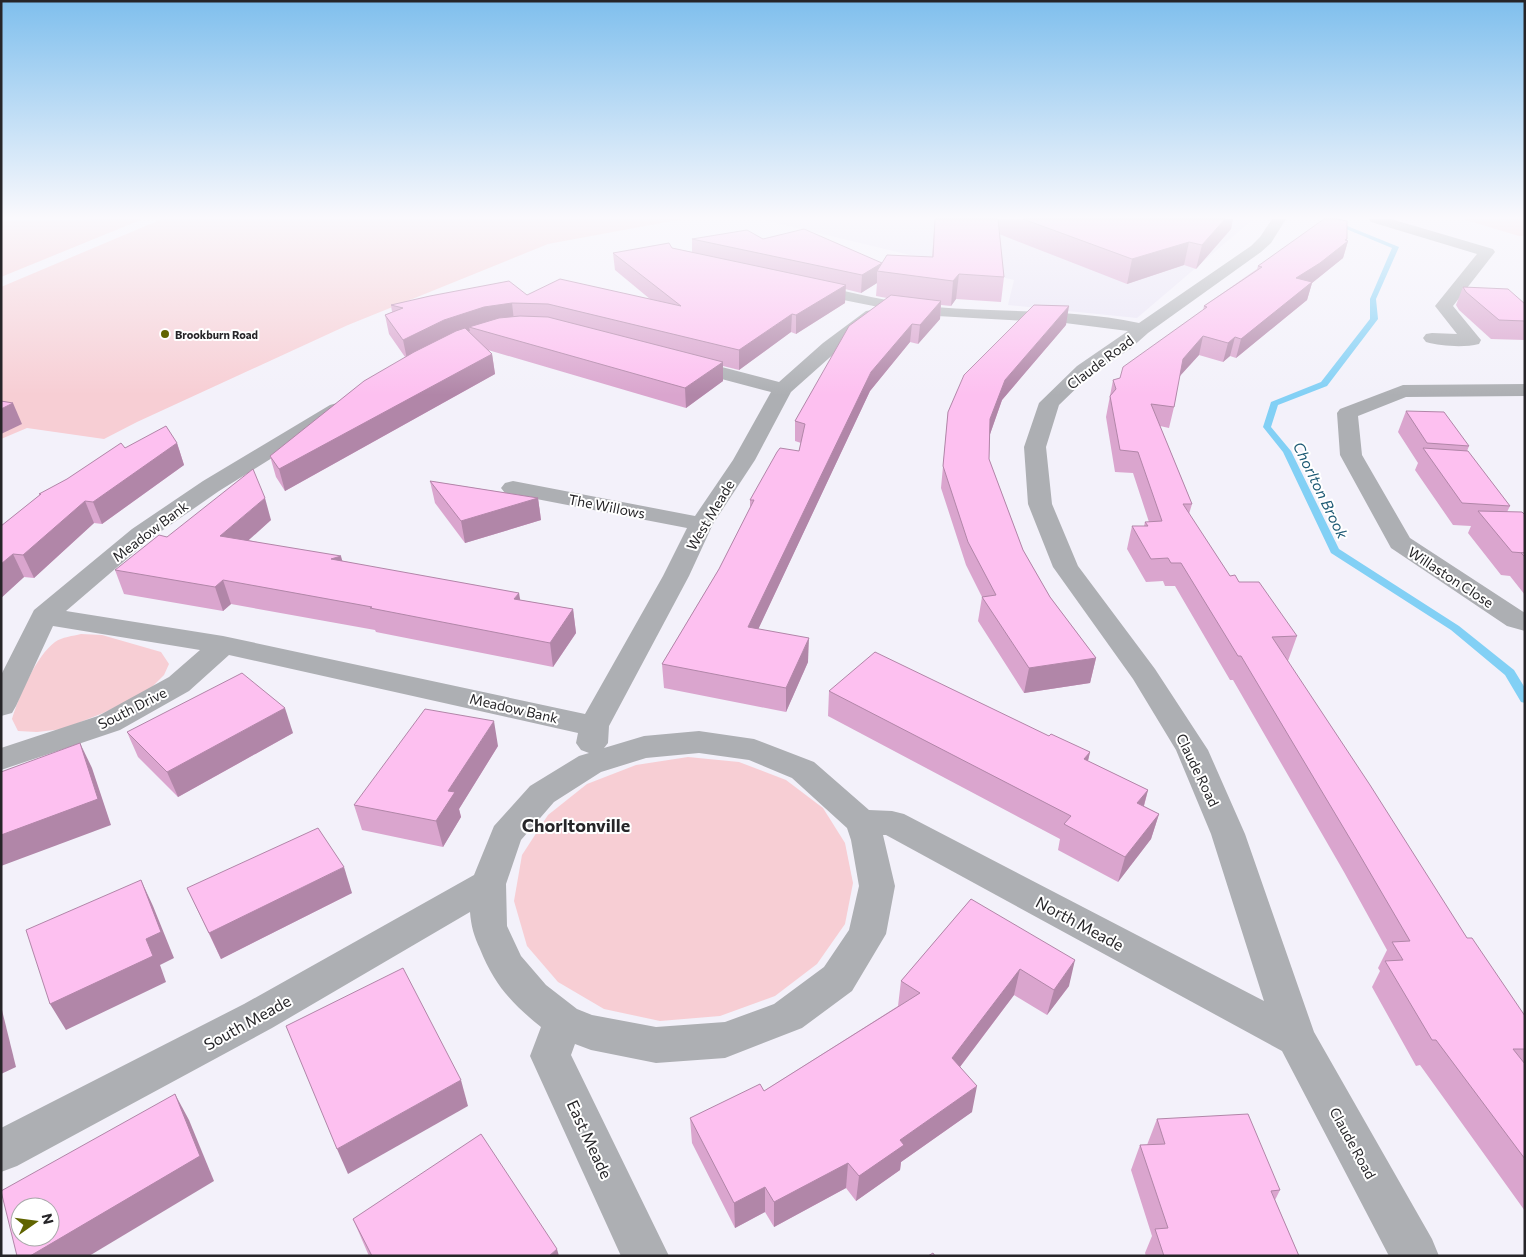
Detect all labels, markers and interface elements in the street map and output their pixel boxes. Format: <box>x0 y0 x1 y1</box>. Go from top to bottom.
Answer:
marker: Brookburn Road <box>159 328 171 340</box>
place label: Brookburn Road <box>175 328 258 341</box>
street label: Claude Road <box>1063 331 1137 393</box>
water label: Chorlton Brook <box>1290 439 1353 542</box>
street label: West Meade <box>682 477 738 553</box>
street label: The Willows <box>567 490 647 522</box>
street label: Meadow Bank <box>109 497 191 565</box>
street label: Willaston Close <box>1405 543 1497 611</box>
street label: South Drive <box>95 683 169 733</box>
street label: Meadow Bank <box>468 690 560 727</box>
street label: Claude Road <box>1173 731 1223 809</box>
district label: Chorltonville <box>522 814 630 836</box>
street label: North Meade <box>1033 892 1127 954</box>
street label: South Meade <box>200 990 294 1054</box>
street label: East Meade <box>564 1097 616 1181</box>
street label: Claude Road <box>1326 1104 1380 1182</box>
north arrow <box>10 1197 60 1247</box>
text: N <box>39 1212 58 1226</box>

